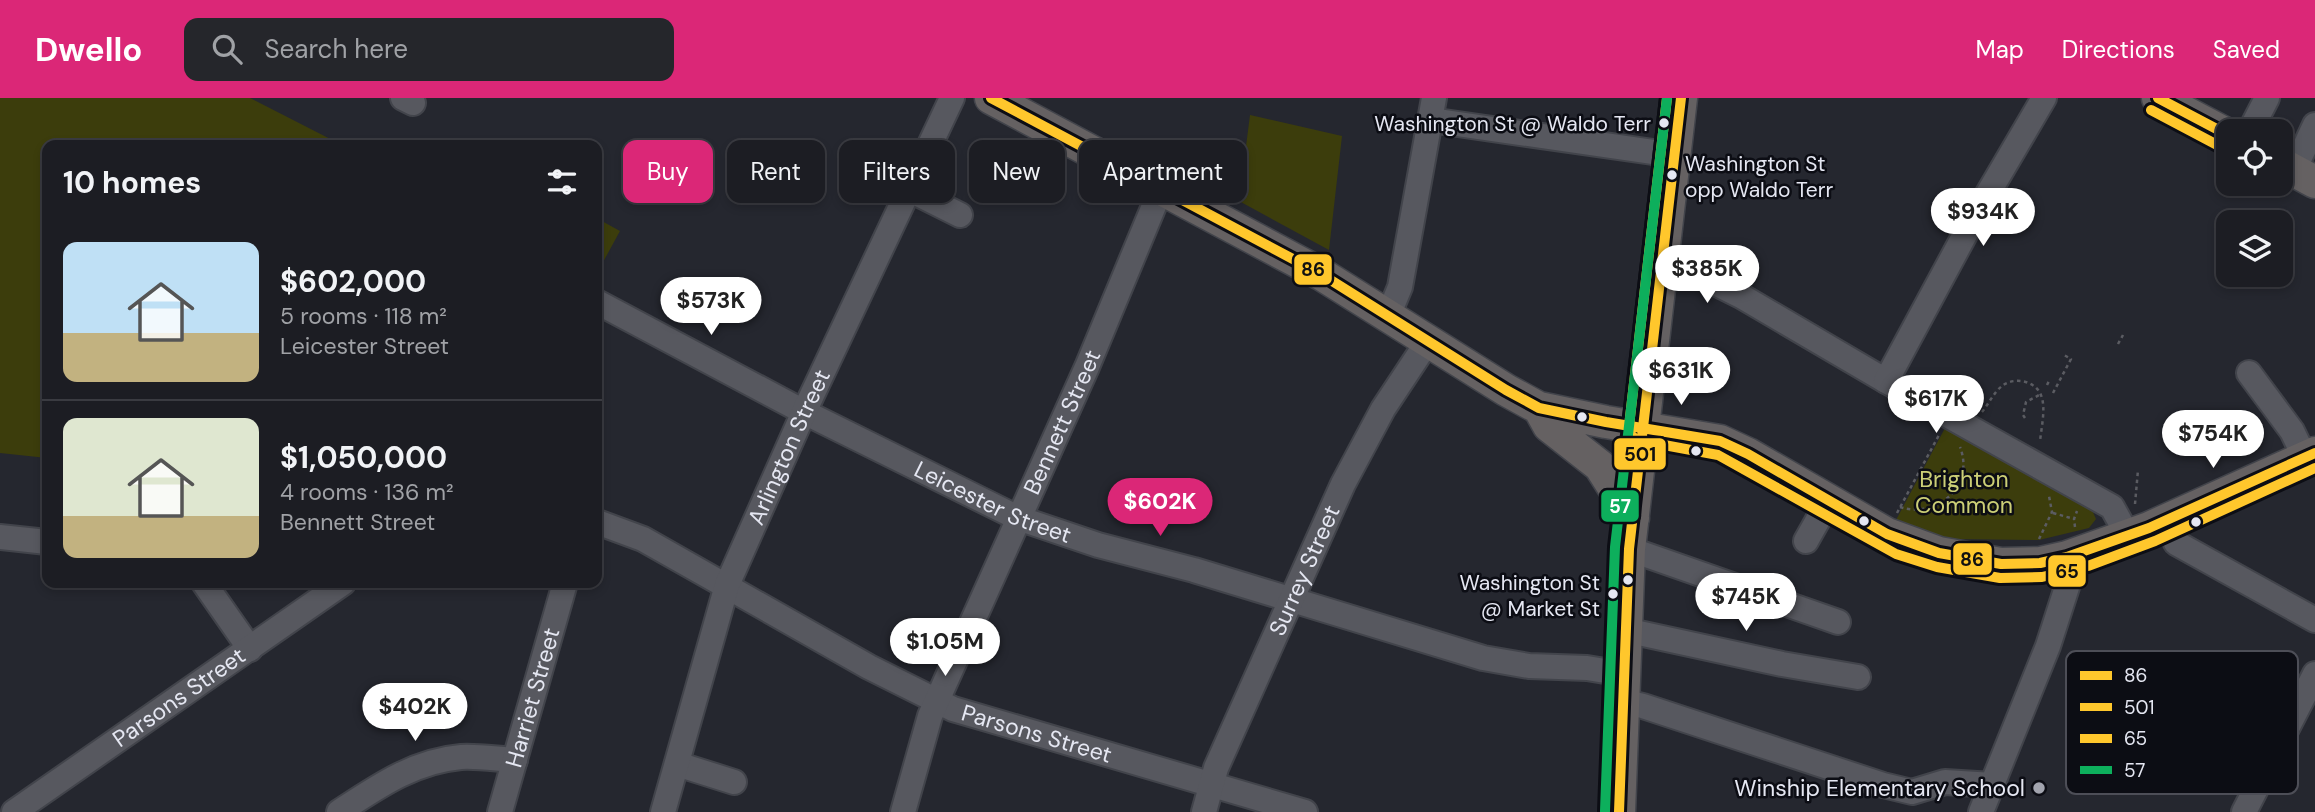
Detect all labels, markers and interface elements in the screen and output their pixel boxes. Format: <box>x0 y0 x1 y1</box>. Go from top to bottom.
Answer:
search box <box>184 18 674 81</box>
text: Dwello <box>35 28 142 71</box>
icon: search <box>208 30 246 68</box>
text: Search here <box>264 32 408 66</box>
text: Map <box>1976 34 2024 65</box>
text: Directions <box>2062 34 2175 65</box>
text: Saved <box>2213 34 2280 65</box>
place label: Washington St @ Waldo Terr <box>1374 110 1651 138</box>
marker: Washington St @ Waldo Terr <box>1657 116 1671 130</box>
map controls <box>2216 119 2293 287</box>
button: locate <box>2216 119 2293 196</box>
chip: Buy <box>623 140 713 203</box>
chip: Rent <box>727 140 825 203</box>
chip: Filters <box>839 140 955 203</box>
chip: New <box>969 140 1065 203</box>
chip: Apartment <box>1079 140 1247 203</box>
place label: Washington St opp Waldo Terr <box>1685 150 1834 204</box>
text: 10 homes <box>63 163 201 202</box>
icon: filters <box>543 163 581 201</box>
marker: Washington St opp Waldo Terr <box>1665 168 1679 182</box>
pin: $934K <box>1934 188 2032 248</box>
text: $934K <box>1947 196 2019 226</box>
button: layers <box>2216 210 2293 287</box>
pin: $385K <box>1658 246 1756 305</box>
line badge: 86 <box>1293 253 1333 286</box>
text: $385K <box>1671 253 1743 283</box>
text: 86 <box>1301 257 1325 282</box>
text: $602,000 <box>280 262 426 301</box>
icon: home <box>119 270 203 354</box>
pin: $573K <box>662 278 760 337</box>
text: $573K <box>676 285 746 315</box>
text: 5 rooms · 118 m² <box>280 301 447 331</box>
text: Leicester Street <box>280 331 449 361</box>
street label: Bennett Street <box>1017 345 1108 499</box>
pin: $631K <box>1632 348 1730 407</box>
text: $631K <box>1648 355 1714 385</box>
street label: Arlington Street <box>741 364 837 529</box>
pin: $617K <box>1887 376 1985 435</box>
text: $617K <box>1904 383 1968 413</box>
unlabelled marker <box>1575 410 1589 424</box>
pin: $754K <box>2164 410 2262 470</box>
text: $754K <box>2178 418 2248 448</box>
line badge: 501 <box>1613 437 1667 471</box>
text: $1,050,000 <box>280 438 447 477</box>
text: 501 <box>1624 442 1656 467</box>
unlabelled marker <box>1689 444 1703 458</box>
icon: home <box>119 446 203 530</box>
street label: Leicester Street <box>909 454 1075 550</box>
park label: Brighton Common <box>1915 464 2013 520</box>
text: 4 rooms · 136 m² <box>280 477 454 507</box>
pin: $602K <box>1111 478 1209 538</box>
text: $602K <box>1124 486 1196 516</box>
line badge: 57 <box>1600 489 1640 523</box>
text: 57 <box>1609 494 1631 519</box>
street label: Surrey Street <box>1262 500 1347 640</box>
text: Bennett Street <box>280 507 435 537</box>
unlabelled marker <box>1857 514 1871 528</box>
unlabelled marker <box>2189 515 2203 529</box>
line badge: 86 <box>1952 542 1993 576</box>
text: 86 <box>1960 547 1984 572</box>
line badge: 65 <box>2047 554 2087 588</box>
text: 65 <box>2055 559 2079 584</box>
place label: Washington St @ Market St <box>1459 569 1600 623</box>
unlabelled marker <box>1621 573 1635 587</box>
pin: $745K <box>1697 574 1795 633</box>
text: $745K <box>1711 581 1781 611</box>
marker: Washington St @ Market St <box>1606 587 1620 601</box>
pin: $1.05M <box>888 618 1002 678</box>
street label: Harriet Street <box>498 624 567 771</box>
text: $1.05M <box>906 626 984 656</box>
street label: Parsons Street <box>107 641 251 754</box>
legend <box>2066 651 2298 794</box>
text: 86 <box>2124 663 2147 688</box>
pin: $402K <box>366 684 464 743</box>
text: $402K <box>378 691 452 721</box>
text: 501 <box>2124 695 2155 720</box>
street label: Parsons Street <box>958 697 1115 770</box>
text: 65 <box>2124 726 2147 751</box>
text: 57 <box>2124 758 2145 783</box>
place label: Winship Elementary School <box>1734 773 2025 803</box>
marker: Winship Elementary School <box>2031 780 2047 796</box>

